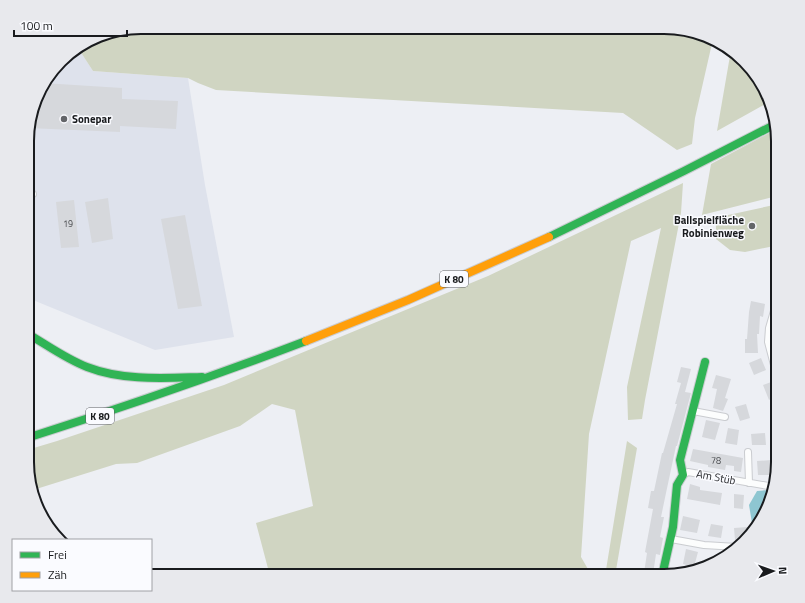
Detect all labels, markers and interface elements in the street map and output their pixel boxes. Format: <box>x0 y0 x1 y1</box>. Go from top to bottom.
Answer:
scale bar <box>14 12 127 38</box>
text: 100 m <box>20 16 53 35</box>
place label: Sonepar <box>72 111 111 127</box>
marker: Sonepar <box>59 114 69 124</box>
place label: Ballspielfläche Robinienweg <box>674 212 744 241</box>
house number: 19 <box>63 217 73 230</box>
marker: Ballspielfläche Robinienweg <box>747 221 757 231</box>
road number: K 80 <box>440 271 468 287</box>
road number: K 80 <box>86 408 114 424</box>
house number: 78 <box>711 454 721 467</box>
street label: Am Stüb <box>695 465 737 489</box>
legend <box>12 539 152 591</box>
text: Frei <box>48 545 67 564</box>
north arrow <box>753 551 793 591</box>
text: Zäh <box>48 565 67 584</box>
text: N <box>775 567 791 575</box>

